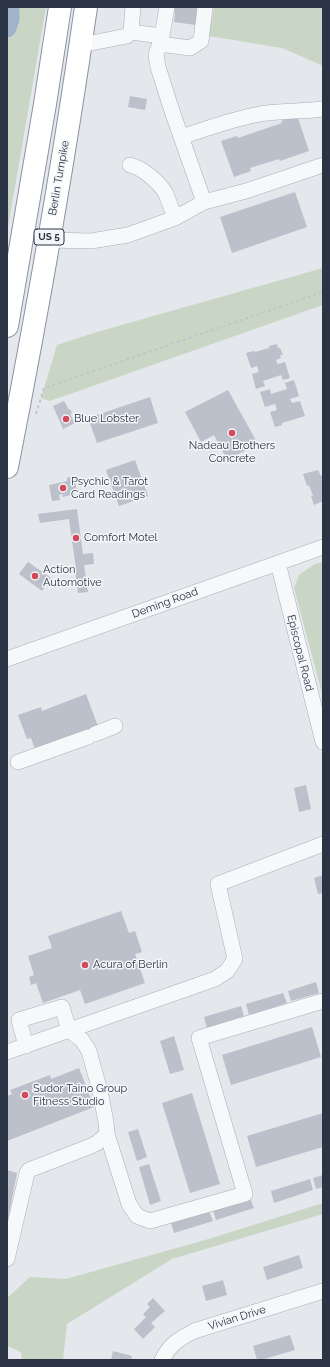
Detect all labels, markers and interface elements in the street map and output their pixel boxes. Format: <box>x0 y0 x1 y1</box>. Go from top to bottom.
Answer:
street label: Berlin Turnpike <box>46 139 72 217</box>
road number: US 5 <box>34 229 64 245</box>
place label: Blue Lobster <box>74 412 139 426</box>
marker: Blue Lobster <box>61 414 71 424</box>
marker: Nadeau Brothers Concrete <box>227 428 237 438</box>
place label: Nadeau Brothers Concrete <box>189 439 275 465</box>
place label: Psychic & Tarot Card Readings <box>71 475 148 501</box>
marker: Psychic & Tarot Card Readings <box>58 483 68 493</box>
place label: Comfort Motel <box>84 531 158 545</box>
marker: Comfort Motel <box>71 533 81 543</box>
place label: Action Automotive <box>43 563 102 589</box>
marker: Action Automotive <box>30 571 40 581</box>
street label: Deming Road <box>130 585 200 621</box>
street label: Episcopal Road <box>284 613 316 693</box>
place label: Acura of Berlin <box>93 958 168 972</box>
marker: Acura of Berlin <box>80 960 90 970</box>
place label: Sudor Taino Group Fitness Studio <box>33 1082 127 1108</box>
marker: Sudor Taino Group Fitness Studio <box>20 1090 30 1100</box>
street label: Vivian Drive <box>207 1303 267 1333</box>

